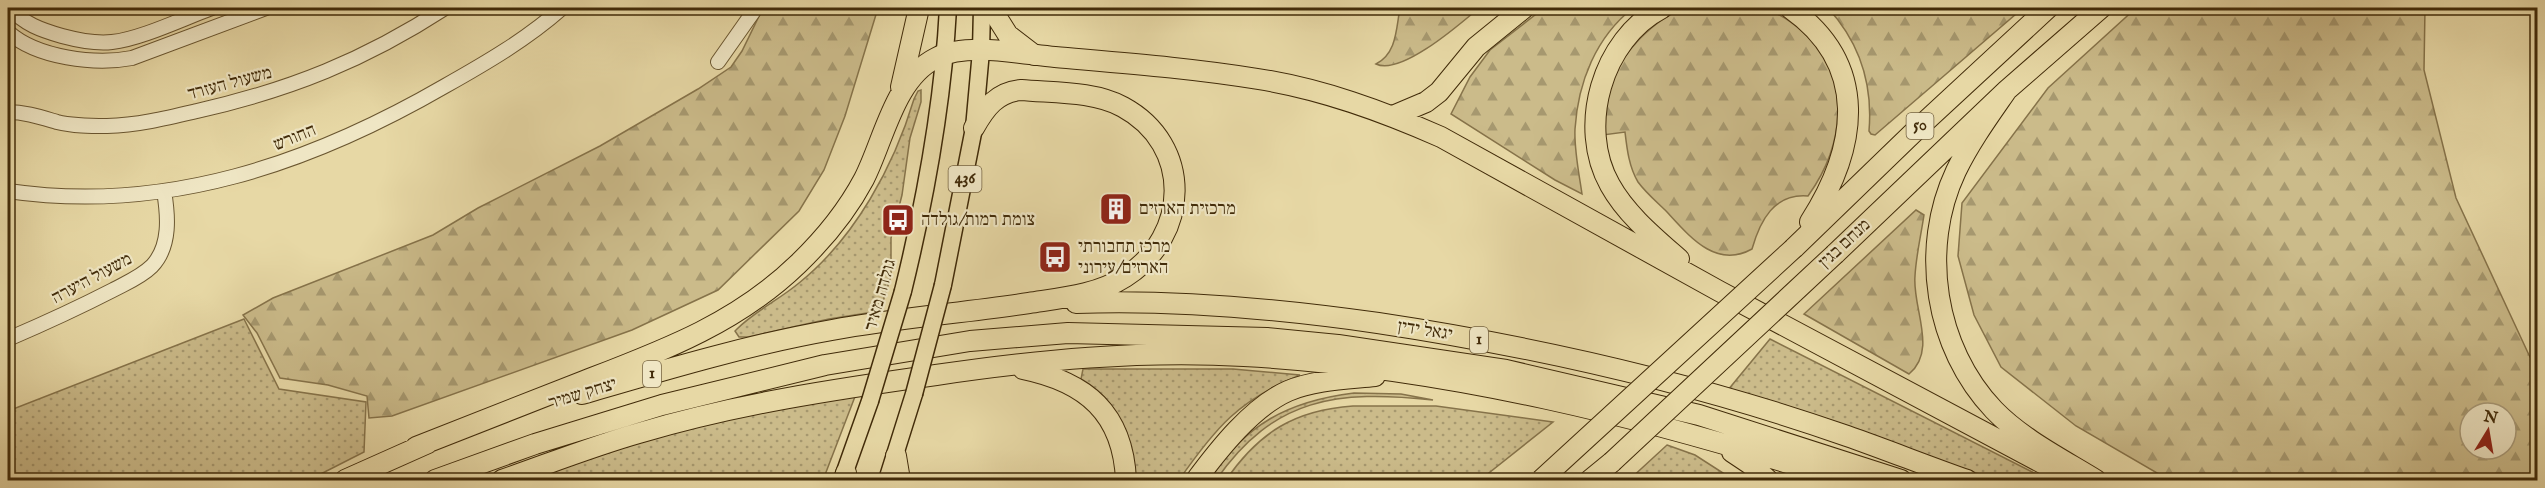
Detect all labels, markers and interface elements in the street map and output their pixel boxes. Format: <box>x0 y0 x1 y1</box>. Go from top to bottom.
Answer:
street label: משעול העזרד <box>185 62 275 106</box>
road number: 50 <box>1906 113 1934 139</box>
street label: החורש <box>270 119 320 157</box>
road number: 436 <box>948 166 982 192</box>
building icon: מרכזית הארזים <box>1098 191 1134 227</box>
place label: מרכזית הארזים <box>1139 198 1236 221</box>
bus stop icon: צומת רמות/גולדה <box>880 202 916 238</box>
place label: צומת רמות/גולדה <box>921 209 1035 232</box>
street label: מנחם בגין <box>1814 214 1876 274</box>
place label: מרכז תחבורתי הארזים/עירוני <box>1078 236 1171 280</box>
bus stop icon: מרכז תחבורתי הארזים/עירוני <box>1037 239 1073 275</box>
street label: משעול היערה <box>48 248 136 310</box>
street label: גולדה מאיר <box>860 256 902 334</box>
street label: יגאל ידין <box>1396 315 1454 347</box>
road number: 1 <box>1470 327 1488 353</box>
road number: 1 <box>643 361 661 387</box>
street label: יצחק שמיר <box>546 373 620 415</box>
north arrow <box>2458 401 2518 461</box>
text: N <box>2481 407 2499 429</box>

